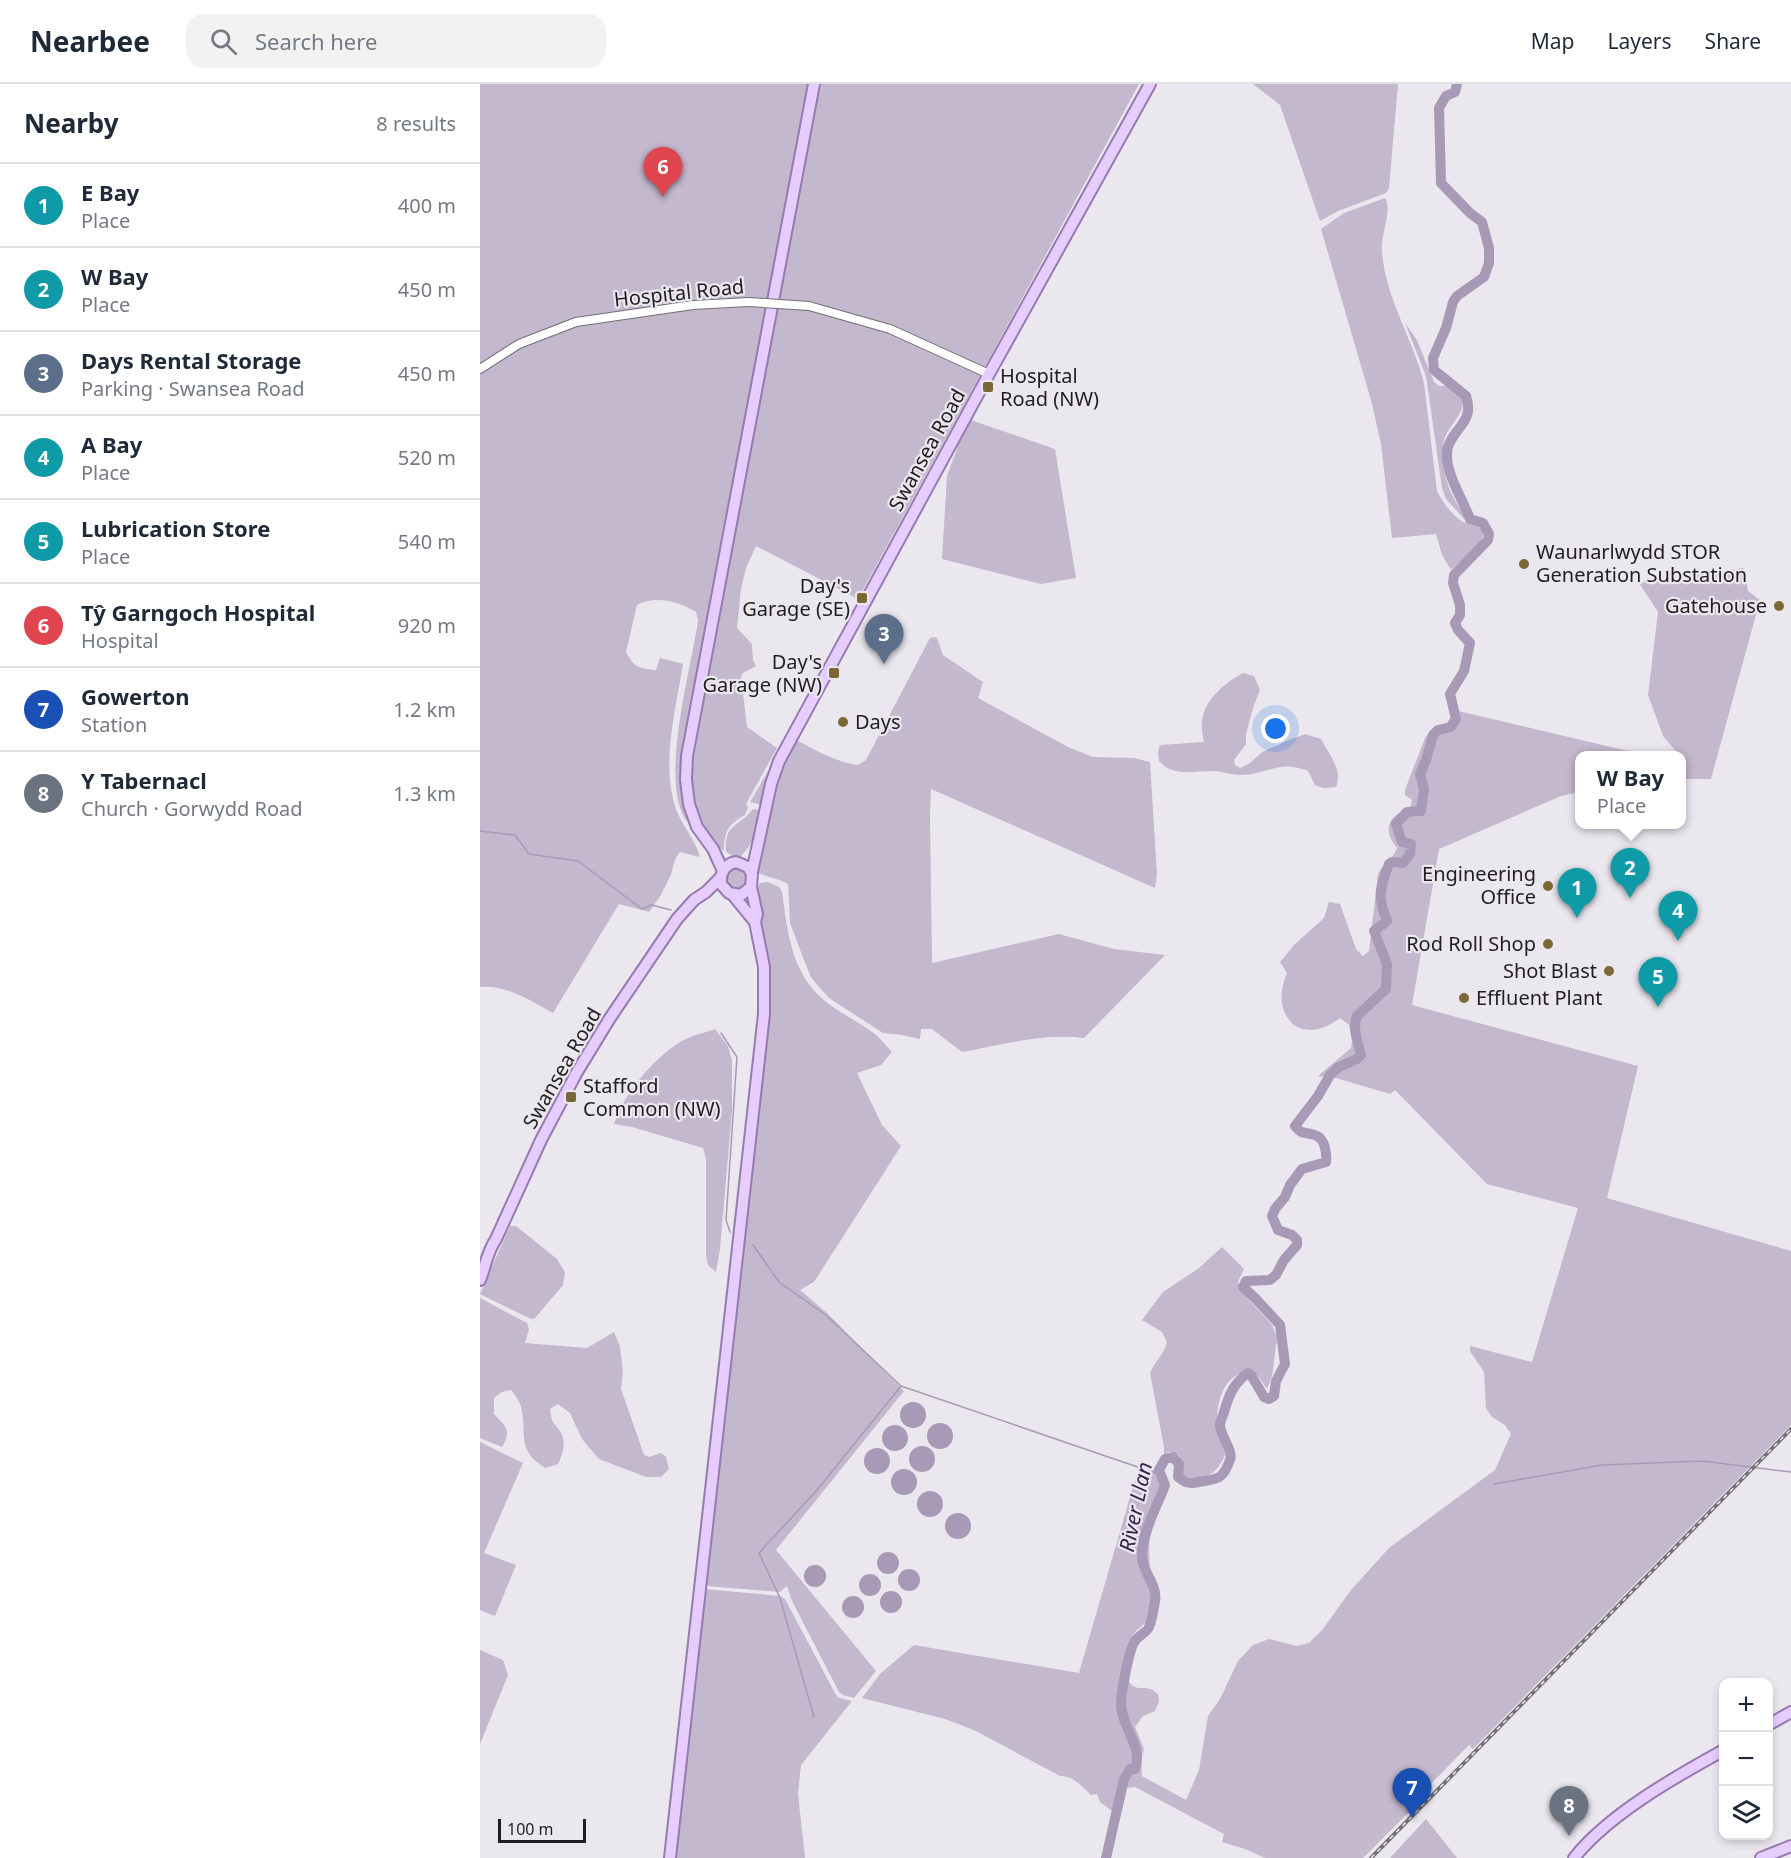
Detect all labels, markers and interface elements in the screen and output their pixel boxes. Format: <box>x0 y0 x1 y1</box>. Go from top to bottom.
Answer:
search box <box>186 14 606 68</box>
text: Nearbee <box>30 22 150 60</box>
icon: search <box>207 25 240 58</box>
text: Search here <box>255 26 377 56</box>
text: Map <box>1531 27 1575 55</box>
text: Layers <box>1608 27 1672 55</box>
text: Share <box>1705 27 1761 55</box>
text: Nearby <box>24 105 119 141</box>
text: 8 results <box>376 110 456 137</box>
pin: 6 <box>644 147 682 197</box>
text: E Bay <box>81 177 139 207</box>
text: 1 <box>38 192 49 219</box>
text: 400 m <box>398 192 456 219</box>
text: Place <box>81 207 130 234</box>
text: W Bay <box>81 261 148 291</box>
street label: Hospital Road <box>612 272 745 313</box>
text: 2 <box>38 276 49 303</box>
text: 450 m <box>398 276 456 303</box>
text: Place <box>81 291 130 318</box>
text: Days Rental Storage <box>81 345 302 375</box>
text: 3 <box>38 360 49 387</box>
text: 450 m <box>398 360 456 387</box>
place label: Hospital Road (NW) <box>1000 362 1099 412</box>
text: Parking · Swansea Road <box>81 375 304 402</box>
marker: Hospital Road (NW) <box>981 380 995 394</box>
street label: Swansea Road <box>882 384 971 516</box>
text: A Bay <box>81 429 142 459</box>
text: 4 <box>38 444 49 471</box>
text: 520 m <box>398 444 456 471</box>
text: Place <box>81 459 130 486</box>
text: Lubrication Store <box>81 513 270 543</box>
text: 5 <box>38 528 49 555</box>
text: 540 m <box>398 528 456 555</box>
place label: Waunarlwydd STOR Generation Substation <box>1536 538 1747 588</box>
text: Place <box>81 543 130 570</box>
marker: Waunarlwydd STOR Generation Substation <box>1517 557 1531 571</box>
place label: Day's Garage (SE) <box>742 572 850 622</box>
marker: Day's Garage (SE) <box>855 591 869 605</box>
place label: Gatehouse <box>1665 592 1767 619</box>
text: Tŷ Garngoch Hospital <box>81 597 315 627</box>
marker: Gatehouse <box>1772 599 1786 613</box>
text: 6 <box>38 612 49 639</box>
text: 920 m <box>398 612 456 639</box>
pin: 3 <box>864 614 904 664</box>
text: Hospital <box>81 627 159 654</box>
place label: Day's Garage (NW) <box>703 648 822 698</box>
marker: Day's Garage (NW) <box>827 666 841 680</box>
text: Gowerton <box>81 681 190 711</box>
text: 7 <box>38 696 49 723</box>
text: 1.2 km <box>393 696 456 723</box>
place label: Days <box>855 708 901 735</box>
text: Station <box>81 711 147 738</box>
your location <box>1261 714 1290 743</box>
marker: Days <box>836 715 850 729</box>
popup <box>1575 751 1686 829</box>
text: W Bay <box>1597 762 1664 792</box>
text: Y Tabernacl <box>81 765 207 795</box>
text: 8 <box>38 780 49 807</box>
text: 1.3 km <box>393 780 456 807</box>
text: Place <box>1597 792 1646 819</box>
text: Church · Gorwydd Road <box>81 795 303 822</box>
pin: 2 <box>1610 848 1650 898</box>
place label: Engineering Office <box>1422 860 1536 910</box>
pin: 1 <box>1558 868 1596 918</box>
marker: Engineering Office <box>1541 879 1555 893</box>
pin: 4 <box>1658 892 1698 941</box>
place label: Rod Roll Shop <box>1406 930 1536 957</box>
marker: Rod Roll Shop <box>1541 937 1555 951</box>
place label: Shot Blast <box>1503 957 1597 984</box>
pin: 5 <box>1638 958 1678 1007</box>
marker: Shot Blast <box>1602 964 1616 978</box>
place label: Effluent Plant <box>1476 984 1603 1011</box>
marker: Effluent Plant <box>1457 991 1471 1005</box>
street label: Swansea Road <box>516 1002 607 1133</box>
place label: Stafford Common (NW) <box>583 1072 721 1122</box>
marker: Stafford Common (NW) <box>564 1090 578 1104</box>
water label: River Llan <box>1112 1459 1158 1554</box>
map controls <box>1719 1678 1773 1840</box>
button: + <box>1719 1678 1773 1732</box>
button: − <box>1719 1732 1773 1786</box>
pin: 7 <box>1392 1768 1432 1818</box>
pin: 8 <box>1550 1786 1588 1836</box>
button: layers <box>1719 1786 1773 1840</box>
scale bar <box>498 1816 586 1844</box>
text: 100 m <box>507 1818 554 1840</box>

